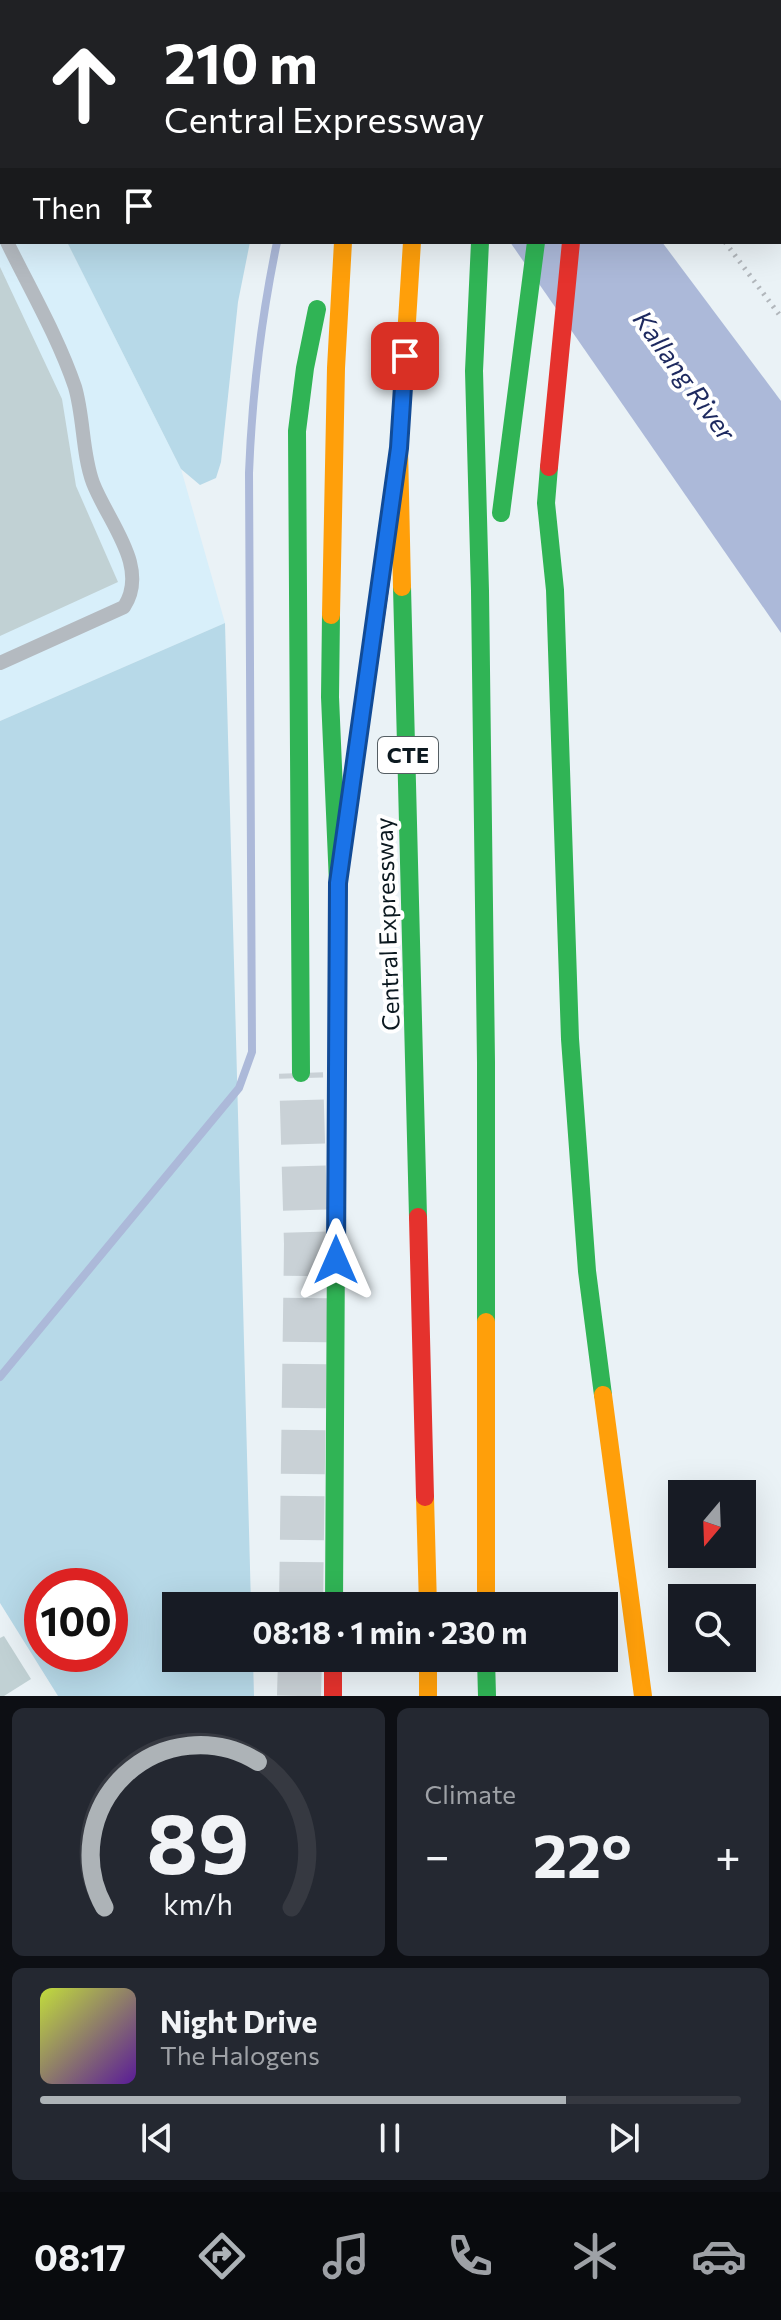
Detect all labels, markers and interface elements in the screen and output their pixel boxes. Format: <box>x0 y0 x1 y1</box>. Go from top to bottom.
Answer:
text: 210 m <box>164 27 318 96</box>
icon: ahead <box>32 32 136 136</box>
text: Central Expressway <box>164 96 484 140</box>
icon: arrive <box>117 184 161 228</box>
text: Then <box>32 188 101 225</box>
water label: Kallang River <box>628 304 744 447</box>
pin <box>371 322 439 390</box>
icon: arrive <box>383 334 427 378</box>
road number: CTE <box>378 737 438 773</box>
street label: Central Expressway <box>368 817 405 1031</box>
position arrow <box>294 1218 378 1302</box>
north arrow <box>668 1480 756 1568</box>
map controls <box>668 1480 756 1672</box>
speed limit sign: 100 <box>24 1568 128 1672</box>
button: search <box>668 1584 756 1672</box>
text: 08:18 · 1 min · 230 m <box>253 1613 527 1650</box>
text: Climate <box>425 1778 516 1809</box>
text: 89 <box>147 1789 250 1891</box>
text: 22° <box>533 1817 632 1890</box>
text: − <box>425 1827 450 1881</box>
text: + <box>715 1827 741 1881</box>
text: km/h <box>163 1886 233 1921</box>
text: Night Drive <box>160 2002 317 2039</box>
text: The Halogens <box>160 2039 320 2070</box>
icon: previous <box>135 2116 179 2160</box>
icon: pause <box>368 2116 412 2160</box>
icon: next <box>602 2116 646 2160</box>
icon: directions <box>194 2228 250 2284</box>
icon: music <box>318 2228 374 2284</box>
icon: phone <box>442 2228 498 2284</box>
icon: climate <box>567 2228 623 2284</box>
icon: car <box>691 2228 747 2284</box>
text: 08:17 <box>34 2234 126 2278</box>

